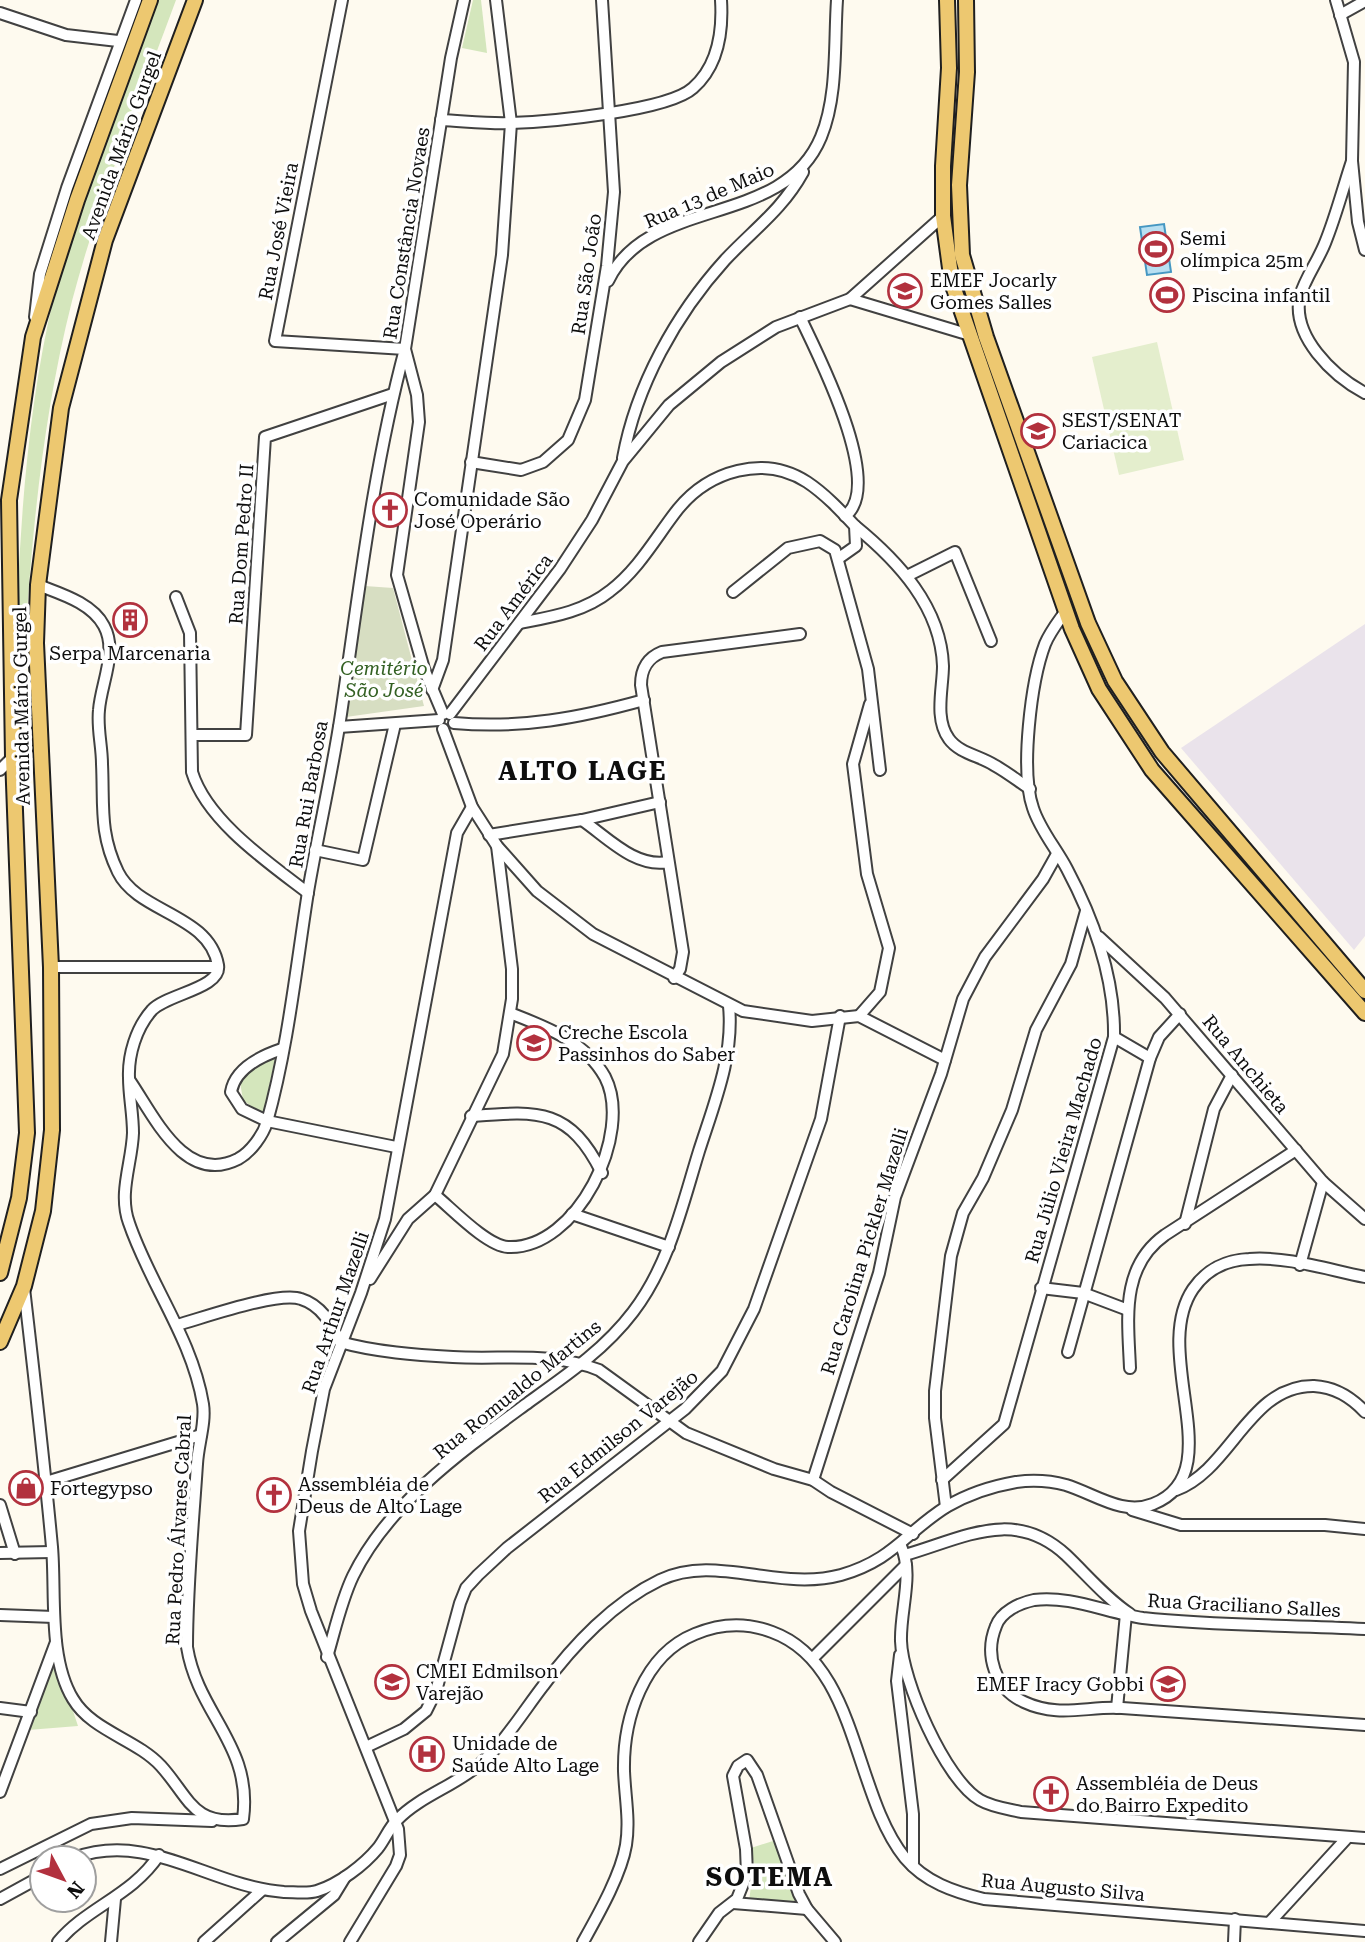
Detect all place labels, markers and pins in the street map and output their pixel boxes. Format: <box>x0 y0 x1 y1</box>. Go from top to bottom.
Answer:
place label: Semi olímpica 25m <box>1180 227 1304 272</box>
sports icon: Semi olímpica 25m <box>1137 230 1175 268</box>
place label: EMEF Jocarly Gomes Salles <box>930 269 1057 314</box>
school or university icon: EMEF Jocarly Gomes Salles <box>886 272 924 310</box>
sports icon: Piscina infantil <box>1148 276 1186 314</box>
place label: Piscina infantil <box>1192 284 1331 307</box>
place label: SEST/SENAT Cariacica <box>1062 409 1181 454</box>
school or university icon: SEST/SENAT Cariacica <box>1019 412 1057 450</box>
place label: Comunidade São José Operário <box>414 488 570 533</box>
church icon: Comunidade São José Operário <box>371 491 409 529</box>
building icon: Serpa Marcenaria <box>111 601 149 639</box>
place label: Serpa Marcenaria <box>49 642 211 665</box>
place label: Creche Escola Passinhos do Saber <box>558 1021 735 1066</box>
school or university icon: Creche Escola Passinhos do Saber <box>515 1024 553 1062</box>
shop icon: Fortegypso <box>7 1469 45 1507</box>
place label: Assembléia de Deus de Alto Lage <box>298 1473 462 1518</box>
church icon: Assembléia de Deus de Alto Lage <box>255 1476 293 1514</box>
place label: Fortegypso <box>50 1477 153 1500</box>
place label: CMEI Edmilson Varejão <box>416 1660 558 1705</box>
school or university icon: CMEI Edmilson Varejão <box>373 1663 411 1701</box>
school or university icon: EMEF Iracy Gobbi <box>1149 1665 1187 1703</box>
place label: EMEF Iracy Gobbi <box>976 1673 1144 1696</box>
place label: Unidade de Saúde Alto Lage <box>452 1732 599 1777</box>
hospital icon: Unidade de Saúde Alto Lage <box>408 1735 446 1773</box>
place label: Assembléia de Deus do Bairro Expedito <box>1076 1772 1258 1817</box>
church icon: Assembléia de Deus do Bairro Expedito <box>1032 1775 1070 1813</box>

